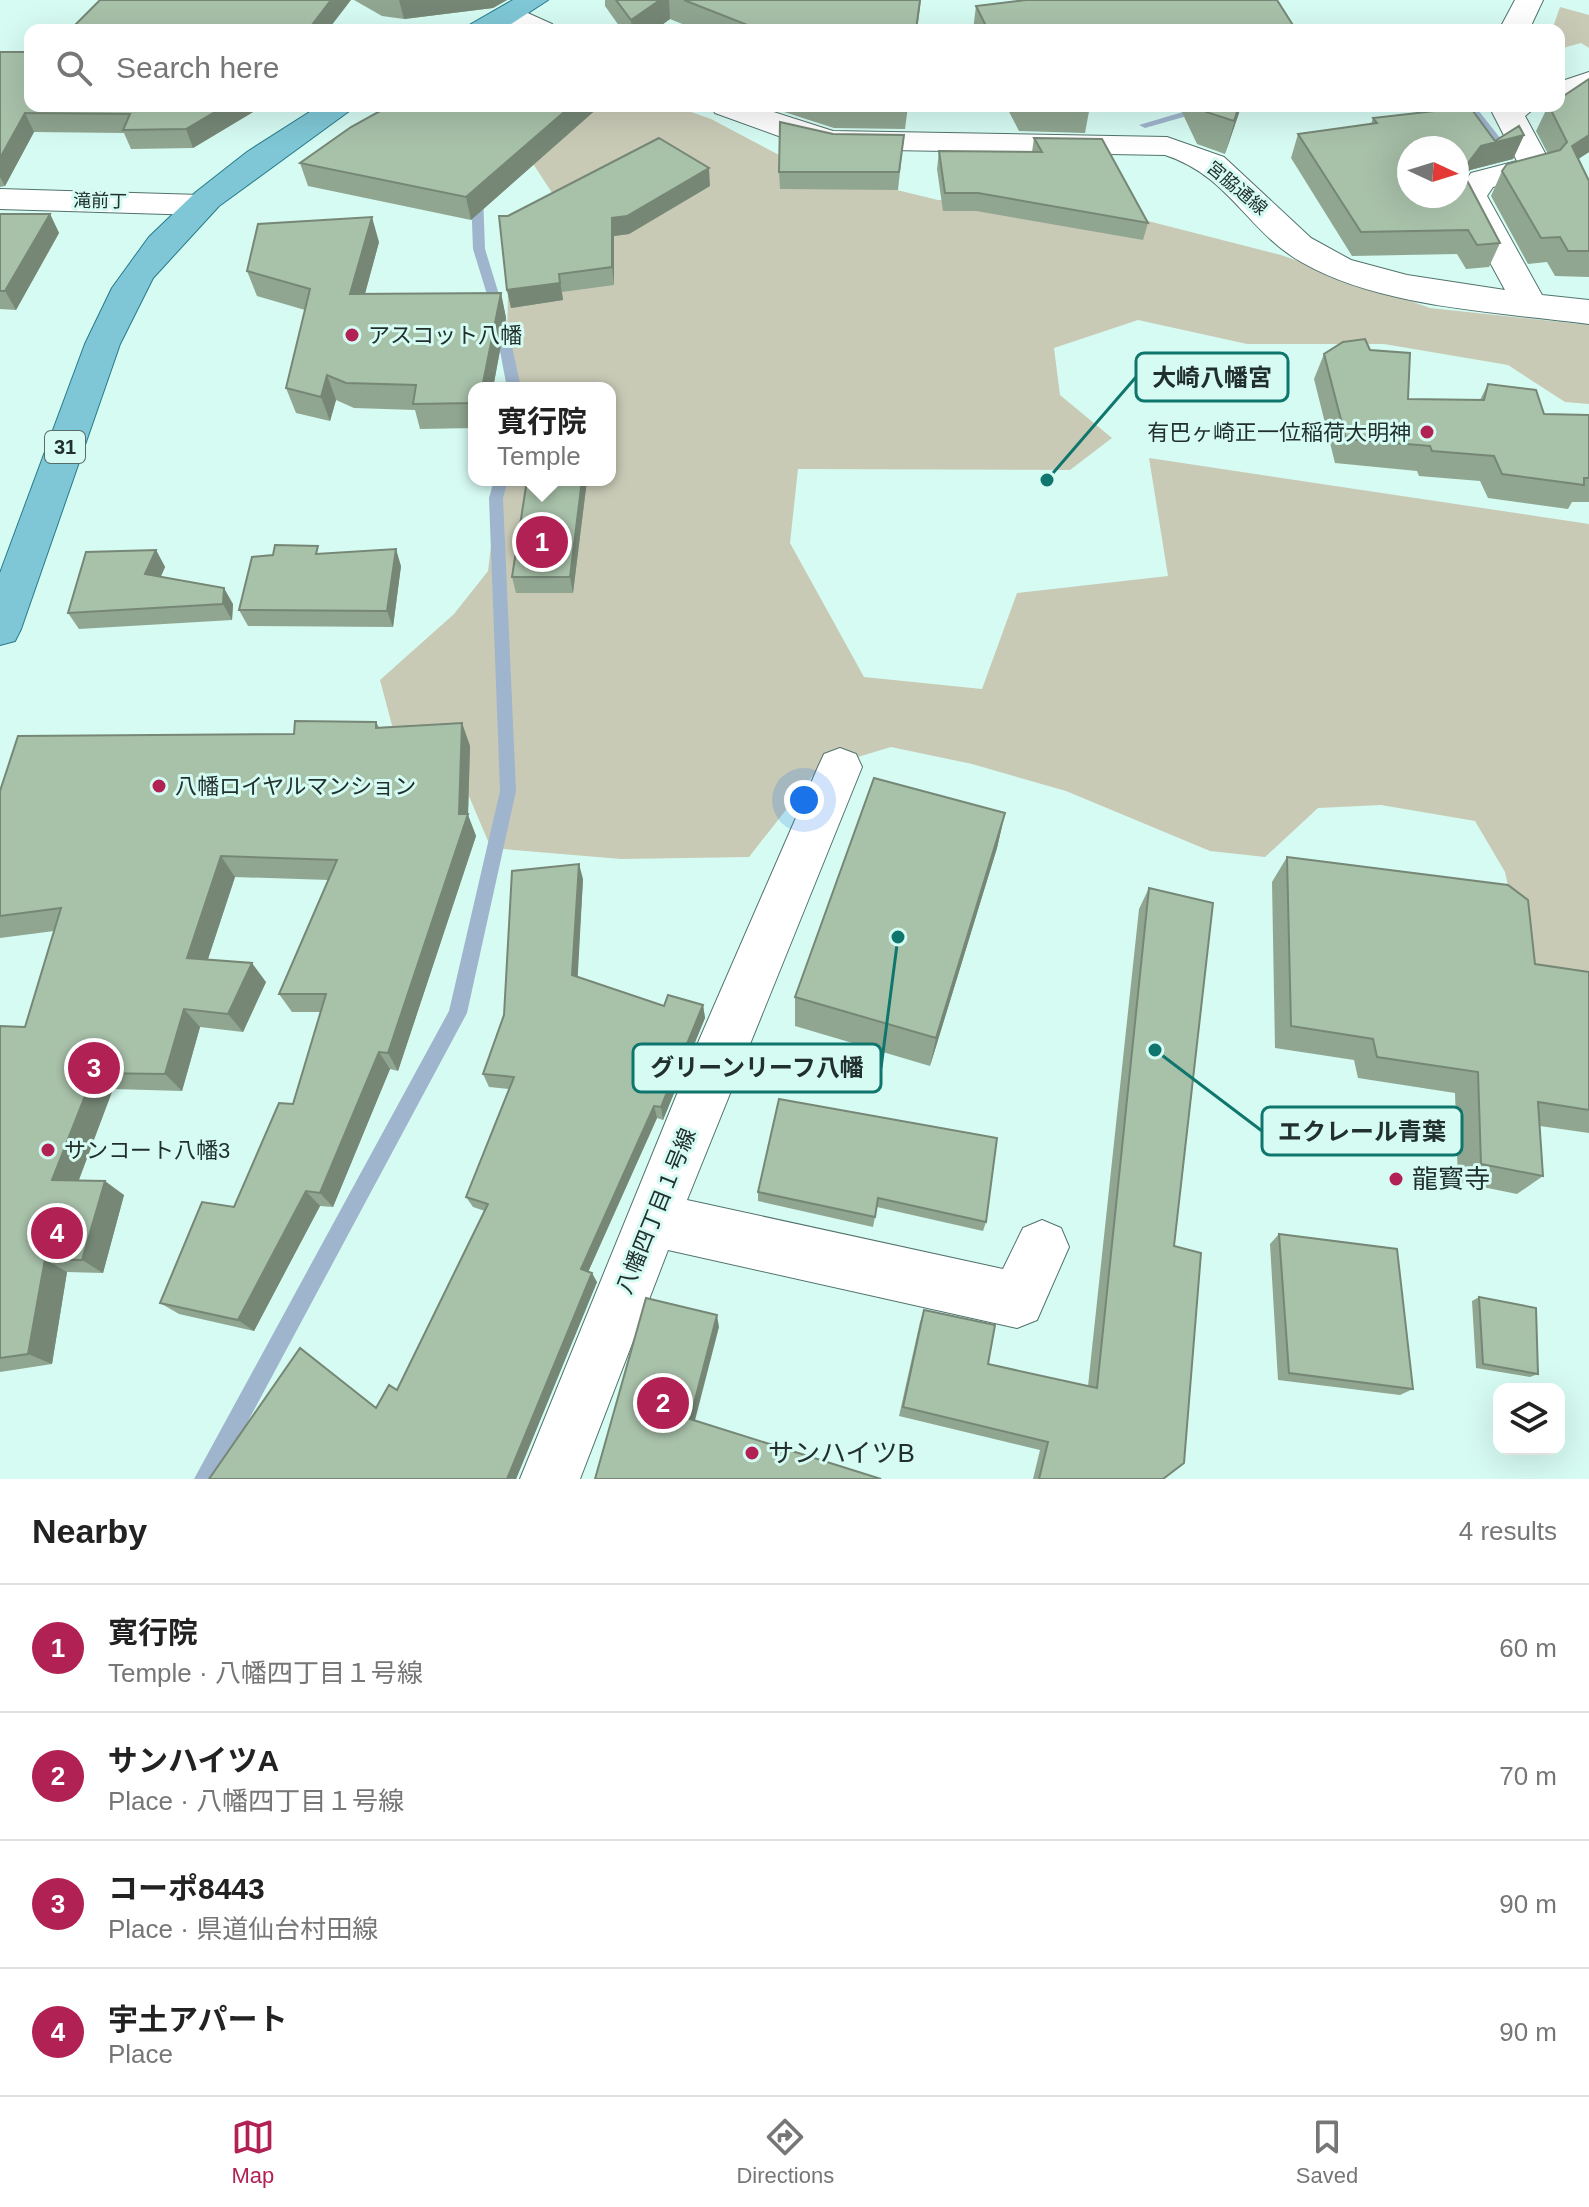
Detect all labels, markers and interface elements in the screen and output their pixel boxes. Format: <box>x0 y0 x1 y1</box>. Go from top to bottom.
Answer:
search box <box>24 24 1565 112</box>
icon: search <box>52 46 96 90</box>
text: Search here <box>116 51 279 84</box>
north arrow <box>1397 136 1469 208</box>
street label: 宮脇通線 <box>1203 157 1271 219</box>
street label: 滝前丁 <box>73 191 127 211</box>
place label: アスコット八幡 <box>368 323 522 348</box>
marker: アスコット八幡 <box>343 326 361 344</box>
callout: 大崎八幡宮 <box>1136 353 1288 401</box>
text: 大崎八幡宮 <box>1152 364 1272 391</box>
popup <box>468 382 616 486</box>
text: 寛行院 <box>497 405 587 438</box>
place label: 有巴ヶ崎正一位稲荷大明神 <box>1147 420 1411 445</box>
marker: 有巴ヶ崎正一位稲荷大明神 <box>1418 423 1436 441</box>
road number: 31 <box>45 431 85 463</box>
text: Temple <box>497 441 581 471</box>
pin: 1 <box>516 512 568 572</box>
place label: 八幡ロイヤルマンション <box>175 774 416 799</box>
marker: 八幡ロイヤルマンション <box>150 777 168 795</box>
your location <box>784 780 824 820</box>
pin: 3 <box>68 1038 120 1098</box>
callout: グリーンリーフ八幡 <box>633 1044 881 1092</box>
text: グリーンリーフ八幡 <box>650 1054 864 1081</box>
callout: エクレール青葉 <box>1262 1107 1462 1155</box>
text: エクレール青葉 <box>1278 1118 1446 1145</box>
street label: 八幡四丁目１号線 <box>611 1125 701 1297</box>
place label: サンコート八幡3 <box>64 1138 230 1163</box>
marker: サンコート八幡3 <box>39 1141 57 1159</box>
place label: 龍寳寺 <box>1412 1164 1490 1194</box>
marker: 龍寳寺 <box>1387 1170 1405 1188</box>
pin: 4 <box>31 1203 83 1263</box>
pin: 2 <box>637 1373 689 1433</box>
map controls <box>1493 1383 1565 1455</box>
button: layers <box>1493 1383 1565 1455</box>
place label: サンハイツB <box>768 1438 915 1468</box>
marker: サンハイツB <box>743 1444 761 1462</box>
text: Nearby <box>32 1512 147 1550</box>
text: 4 results <box>1459 1516 1557 1546</box>
text: 寛行院 <box>108 1616 198 1649</box>
text: 1 <box>51 1633 65 1663</box>
text: 60 m <box>1499 1633 1557 1663</box>
text: Temple · 八幡四丁目１号線 <box>108 1658 423 1688</box>
text: サンハイツA <box>108 1744 279 1777</box>
text: 2 <box>51 1761 65 1791</box>
text: 70 m <box>1499 1761 1557 1791</box>
text: Place · 八幡四丁目１号線 <box>108 1786 404 1816</box>
text: コーポ8443 <box>108 1872 265 1905</box>
text: 3 <box>51 1889 65 1919</box>
text: 90 m <box>1499 1889 1557 1919</box>
text: Place · 県道仙台村田線 <box>108 1914 378 1944</box>
text: 宇土アパート <box>108 2003 287 2036</box>
text: 4 <box>51 2017 65 2047</box>
text: 90 m <box>1499 2017 1557 2047</box>
text: Place <box>108 2039 173 2069</box>
tab: Map <box>231 2115 275 2189</box>
tab: Directions <box>736 2115 834 2189</box>
tab: Saved <box>1296 2115 1358 2189</box>

